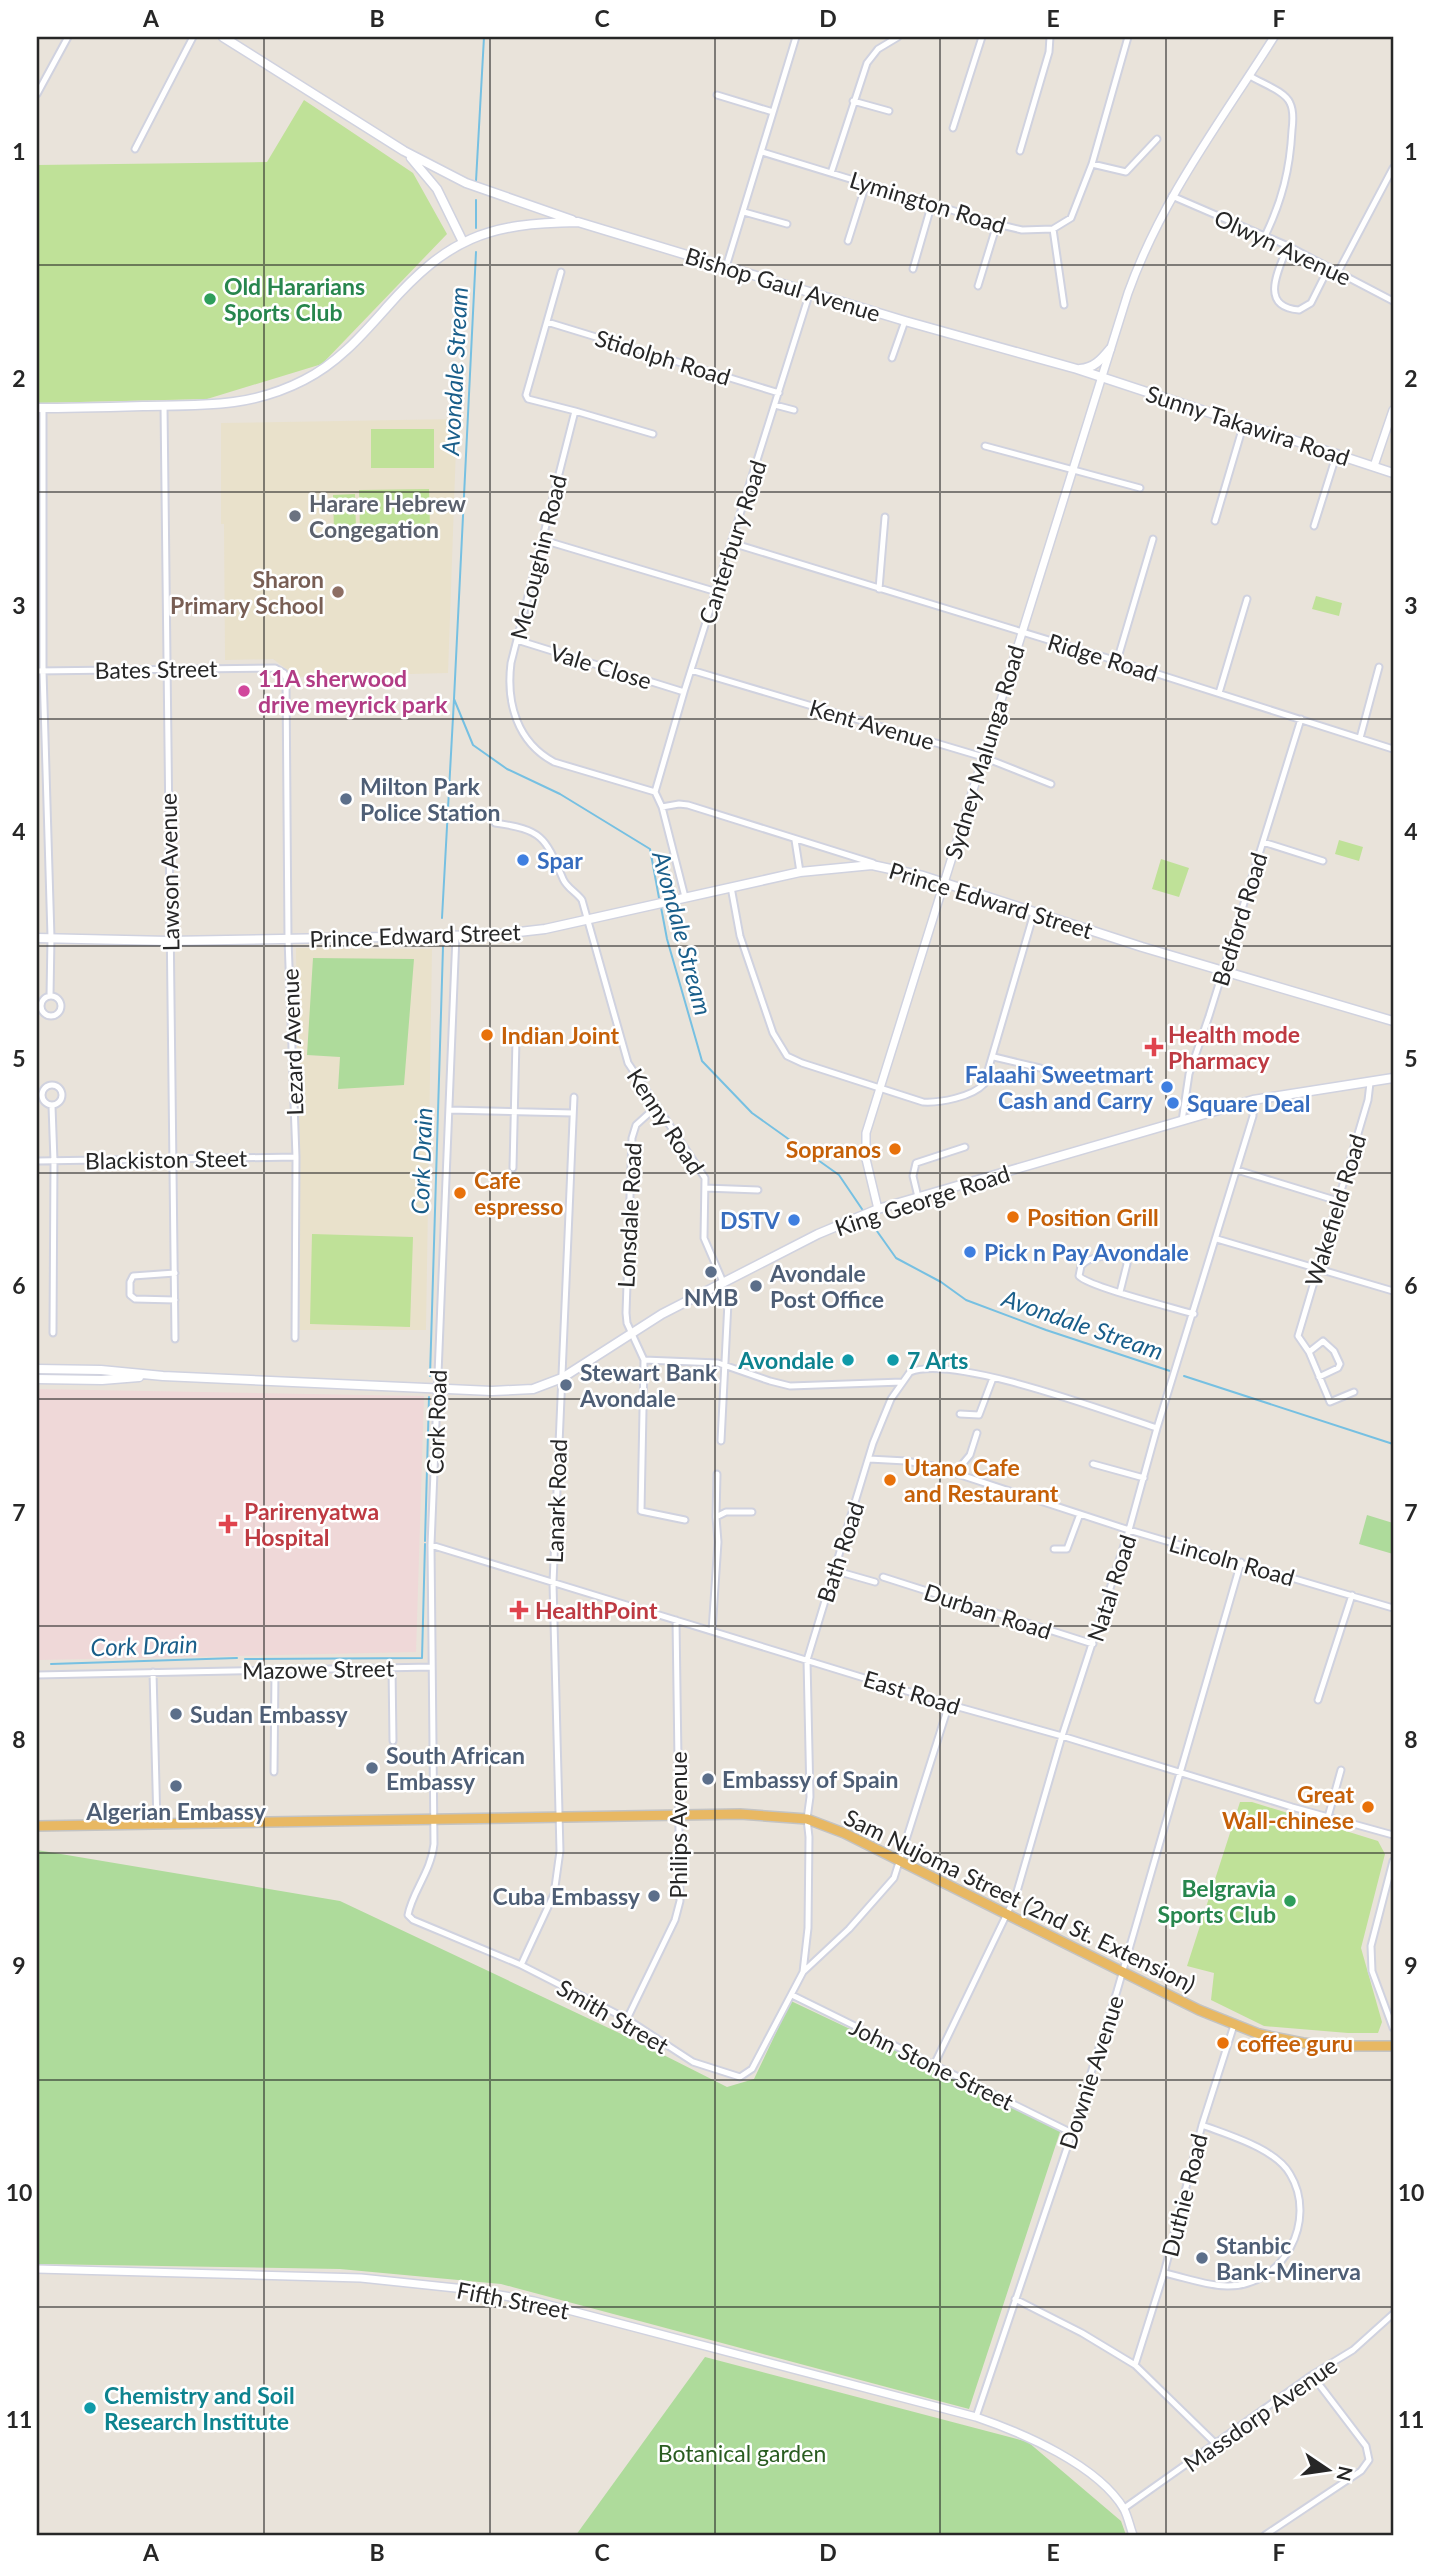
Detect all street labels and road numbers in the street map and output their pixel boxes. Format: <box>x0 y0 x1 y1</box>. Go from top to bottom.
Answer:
street label: Lymington Road <box>847 165 1009 239</box>
street label: Olwyn Avenue <box>1210 203 1356 291</box>
street label: Bishop Gaul Avenue <box>682 241 884 327</box>
street label: Stidolph Road <box>592 323 734 391</box>
street label: Sunny Takawira Road <box>1143 379 1353 471</box>
street label: Canterbury Road <box>692 457 772 627</box>
street label: McLoughin Road <box>504 472 572 642</box>
street label: Ridge Road <box>1045 627 1161 687</box>
street label: Vale Close <box>547 637 655 695</box>
street label: Sydney Malunga Road <box>938 642 1030 862</box>
street label: Bates Street <box>94 654 218 684</box>
street label: Kent Avenue <box>806 693 938 755</box>
street label: Lawson Avenue <box>154 793 184 951</box>
street label: Bedford Road <box>1205 849 1273 989</box>
street label: Prince Edward Street <box>886 856 1097 945</box>
street label: Prince Edward Street <box>309 917 522 953</box>
street label: Lezard Avenue <box>275 968 309 1116</box>
street label: Kenny Road <box>622 1063 710 1179</box>
street label: Wakefield Road <box>1299 1131 1371 1289</box>
street label: Lonsdale Road <box>611 1142 647 1288</box>
street label: Blackiston Steet <box>85 1144 248 1174</box>
street label: King George Road <box>831 1159 1013 1241</box>
street label: Cork Road <box>420 1369 452 1475</box>
street label: Lanark Road <box>540 1438 572 1564</box>
street label: Bath Road <box>811 1498 869 1606</box>
street label: Lincoln Road <box>1166 1529 1298 1591</box>
street label: Natal Road <box>1081 1531 1141 1645</box>
street label: Durban Road <box>921 1577 1055 1645</box>
street label: Mazowe Street <box>242 1654 395 1684</box>
street label: East Road <box>860 1664 964 1720</box>
street label: Philips Avenue <box>664 1751 692 1899</box>
street label: Sam Nujoma Street (2nd St. Extension) <box>840 1802 1200 1998</box>
street label: Smith Street <box>552 1973 674 2060</box>
street label: Downie Avenue <box>1053 1992 1129 2152</box>
street label: John Stone Street <box>846 2012 1019 2116</box>
street label: Duthie Road <box>1155 2131 1213 2259</box>
street label: Fifth Street <box>455 2275 572 2325</box>
street label: Massdorp Avenue <box>1178 2351 1342 2477</box>

